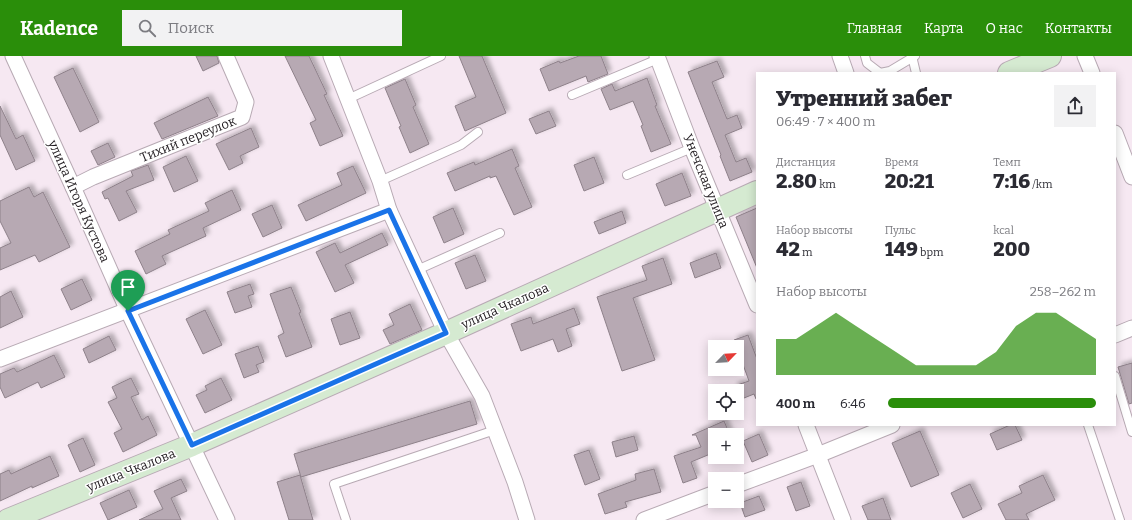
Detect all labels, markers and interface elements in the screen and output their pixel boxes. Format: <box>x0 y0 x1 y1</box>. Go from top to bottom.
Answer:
search box <box>122 10 402 46</box>
text: Kadence <box>20 17 98 40</box>
icon: search <box>136 17 158 39</box>
text: Поиск <box>168 19 214 37</box>
text: Главная <box>847 20 902 37</box>
text: Карта <box>924 20 963 37</box>
text: О нас <box>985 20 1023 37</box>
text: Контакты <box>1045 20 1112 37</box>
text: Утренний забег <box>776 85 952 112</box>
button: share <box>1054 85 1096 127</box>
street label: Тихий переулок <box>138 113 238 165</box>
text: 06:49 · 7 × 400 m <box>776 114 875 129</box>
street label: Унечская улица <box>680 132 732 230</box>
street label: улица Игоря Кустова <box>45 137 113 265</box>
text: Дистанция <box>776 156 836 169</box>
text: Время <box>885 156 918 169</box>
text: Темп <box>993 156 1021 169</box>
text: 2.80 <box>776 169 817 193</box>
text: 20:21 <box>885 169 934 193</box>
text: 7:16 <box>993 169 1030 193</box>
text: km <box>817 178 836 191</box>
text: /km <box>1030 178 1052 191</box>
text: Набор высоты <box>776 224 853 237</box>
text: Пульс <box>885 224 916 237</box>
text: kcal <box>993 224 1014 237</box>
text: 42 <box>776 237 800 261</box>
text: 149 <box>885 237 918 261</box>
text: 200 <box>993 237 1030 261</box>
text: m <box>800 246 813 259</box>
text: bpm <box>918 246 943 259</box>
pin <box>111 270 145 311</box>
icon: arrive <box>117 276 139 298</box>
street label: улица Чкалова <box>458 280 551 332</box>
text: Набор высоты <box>776 284 867 299</box>
text: 258–262 m <box>1030 284 1096 299</box>
north arrow <box>708 340 744 376</box>
map controls <box>708 340 744 508</box>
button: locate <box>708 384 744 420</box>
text: 400 m <box>776 396 815 411</box>
text: 6:46 <box>840 396 866 411</box>
button: + <box>708 428 744 464</box>
street label: улица Чкалова <box>84 445 177 495</box>
button: − <box>708 472 744 508</box>

